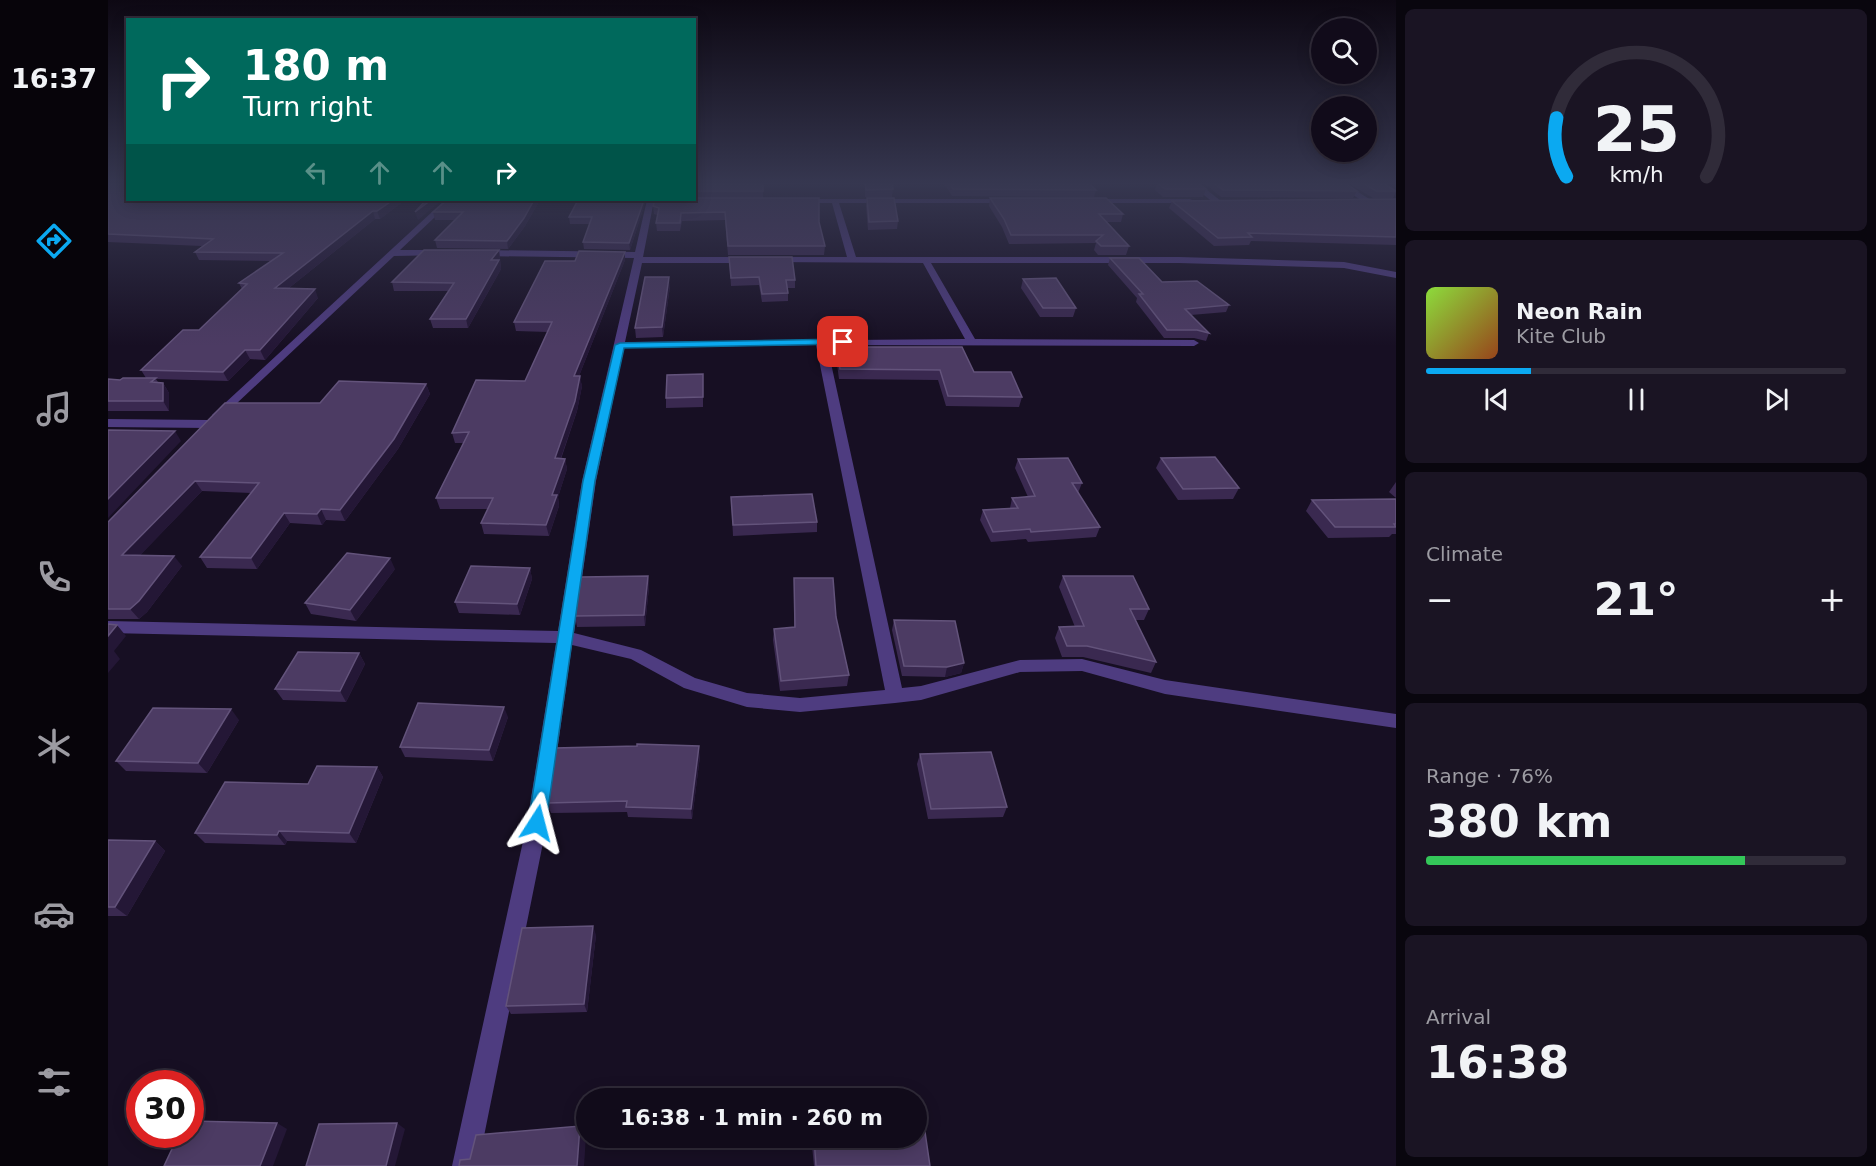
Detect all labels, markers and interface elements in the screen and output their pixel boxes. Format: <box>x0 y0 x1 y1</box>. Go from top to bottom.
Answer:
map controls <box>1311 18 1377 162</box>
button: search <box>1311 18 1377 84</box>
text: 180 m <box>243 41 389 90</box>
icon: right <box>144 42 222 120</box>
text: 16:37 <box>11 63 97 94</box>
text: Turn right <box>243 91 372 122</box>
text: 25 <box>1593 93 1679 166</box>
button: layers <box>1311 96 1377 162</box>
icon: left <box>300 156 333 189</box>
icon: ahead <box>363 156 396 189</box>
icon: ahead <box>426 156 459 189</box>
icon: right <box>489 156 522 189</box>
text: km/h <box>1609 163 1663 188</box>
icon: directions <box>33 220 75 262</box>
text: Neon Rain <box>1516 299 1643 324</box>
pin <box>817 316 868 367</box>
text: Kite Club <box>1516 324 1606 348</box>
icon: arrive <box>826 325 859 358</box>
icon: previous <box>1480 383 1513 416</box>
icon: pause <box>1620 383 1653 416</box>
icon: next <box>1760 383 1793 416</box>
icon: music <box>33 388 75 430</box>
text: Climate <box>1426 542 1503 566</box>
icon: phone <box>33 556 75 598</box>
text: 21° <box>1593 573 1679 626</box>
text: − <box>1426 580 1454 619</box>
text: + <box>1818 580 1846 619</box>
icon: climate <box>33 725 75 767</box>
text: Range · 76% <box>1426 764 1553 788</box>
position arrow <box>505 791 569 855</box>
text: 380 km <box>1426 795 1612 848</box>
icon: car <box>33 893 75 935</box>
text: Arrival <box>1426 1005 1491 1029</box>
text: 16:38 <box>1426 1036 1569 1089</box>
icon: filters <box>33 1061 75 1103</box>
speed limit sign: 30 <box>126 1070 204 1148</box>
text: 16:38 · 1 min · 260 m <box>620 1105 883 1130</box>

